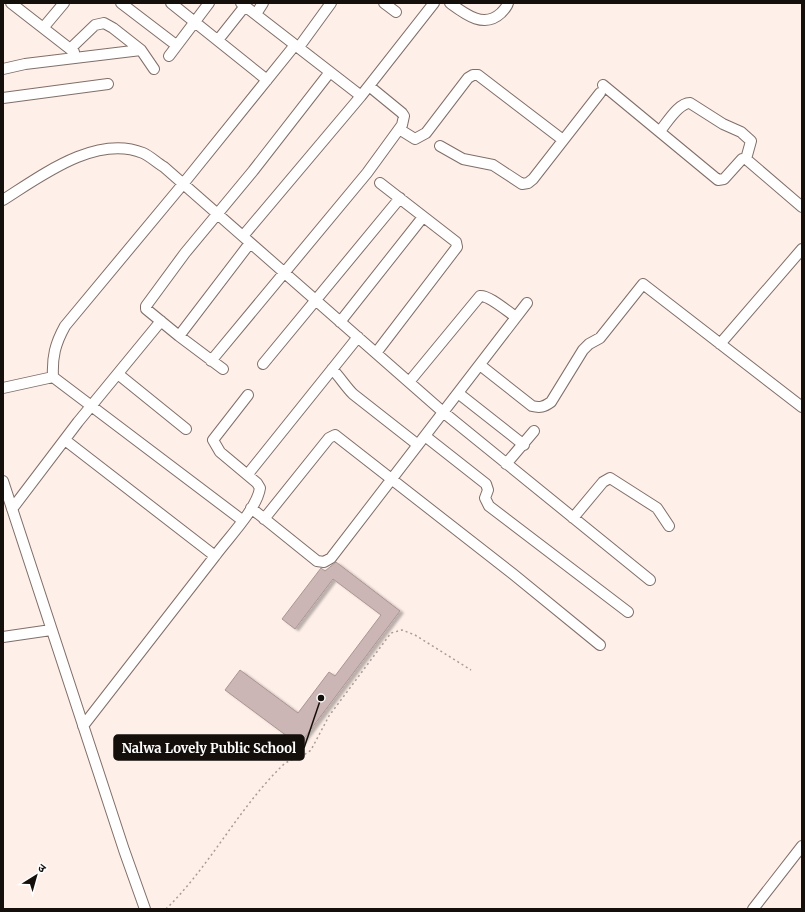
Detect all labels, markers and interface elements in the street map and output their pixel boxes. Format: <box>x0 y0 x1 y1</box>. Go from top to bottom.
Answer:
callout: Nalwa Lovely Public School <box>114 735 304 760</box>
text: Nalwa Lovely Public School <box>122 740 296 757</box>
north arrow <box>16 856 56 896</box>
text: उ <box>35 860 49 876</box>

